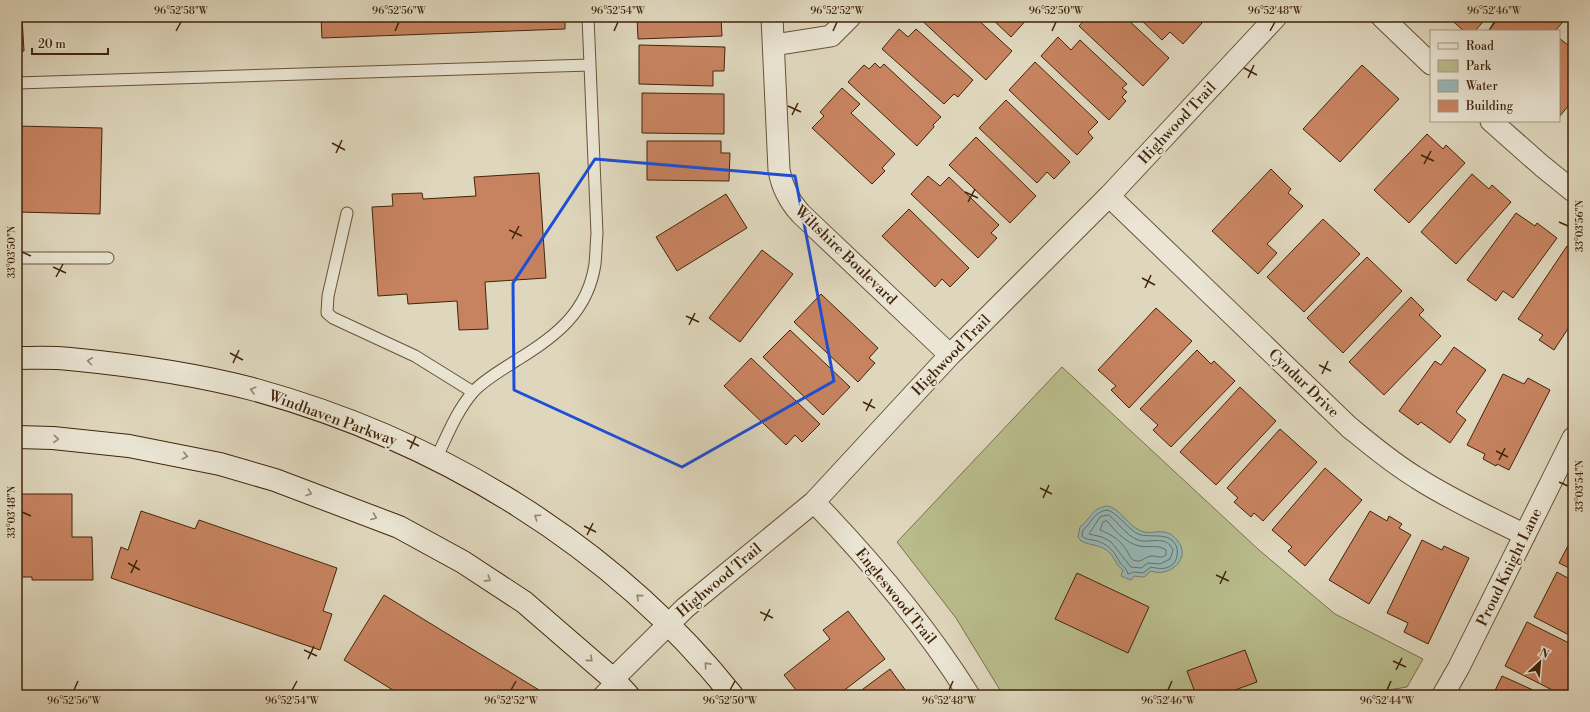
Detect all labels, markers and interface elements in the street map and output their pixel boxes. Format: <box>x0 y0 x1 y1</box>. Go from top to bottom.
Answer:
text: 96°52'58"W <box>154 5 209 17</box>
text: 96°52'56"W <box>372 5 427 17</box>
text: 96°52'54"W <box>591 5 646 17</box>
text: 96°52'52"W <box>810 5 865 17</box>
text: 96°52'50"W <box>1029 5 1084 17</box>
text: 96°52'48"W <box>1248 5 1303 17</box>
text: 96°52'46"W <box>1467 5 1522 17</box>
scale bar <box>32 30 108 56</box>
legend <box>1430 30 1560 122</box>
text: 20 m <box>38 37 66 52</box>
text: Road <box>1466 39 1494 54</box>
text: Park <box>1466 59 1492 74</box>
street label: Highwood Trail <box>1134 78 1221 168</box>
text: Water <box>1465 79 1498 94</box>
text: Building <box>1465 99 1514 114</box>
text: 33°03'56"N <box>1574 199 1586 252</box>
street label: Wiltshire Boulevard <box>790 201 901 309</box>
text: 33°03'50"N <box>6 225 18 278</box>
street label: Highwood Trail <box>908 310 995 400</box>
street label: Cyndur Drive <box>1264 345 1343 422</box>
one-way arrow <box>87 357 93 366</box>
one-way arrow <box>250 386 257 394</box>
street label: Windhaven Parkway <box>265 386 400 451</box>
one-way arrow <box>53 434 59 443</box>
one-way arrow <box>181 452 188 460</box>
text: 33°03'54"N <box>1574 459 1586 512</box>
text: 33°03'48"N <box>6 485 18 538</box>
one-way arrow <box>306 488 313 496</box>
street label: Proud Knight Lane <box>1473 505 1546 629</box>
one-way arrow <box>369 512 377 520</box>
one-way arrow <box>534 515 541 522</box>
street label: Highwood Trail <box>673 539 766 622</box>
street label: Engleswood Trail <box>851 545 940 649</box>
one-way arrow <box>484 574 491 582</box>
one-way arrow <box>637 594 644 601</box>
north arrow <box>1520 642 1560 682</box>
text: N <box>1537 646 1551 662</box>
one-way arrow <box>585 654 593 662</box>
one-way arrow <box>704 662 712 670</box>
text: 96°52'56"W <box>47 695 102 707</box>
text: 96°52'54"W <box>265 695 320 707</box>
text: 96°52'52"W <box>484 695 539 707</box>
text: 96°52'50"W <box>703 695 758 707</box>
text: 96°52'48"W <box>922 695 977 707</box>
text: 96°52'46"W <box>1141 695 1196 707</box>
text: 96°52'44"W <box>1360 695 1415 707</box>

